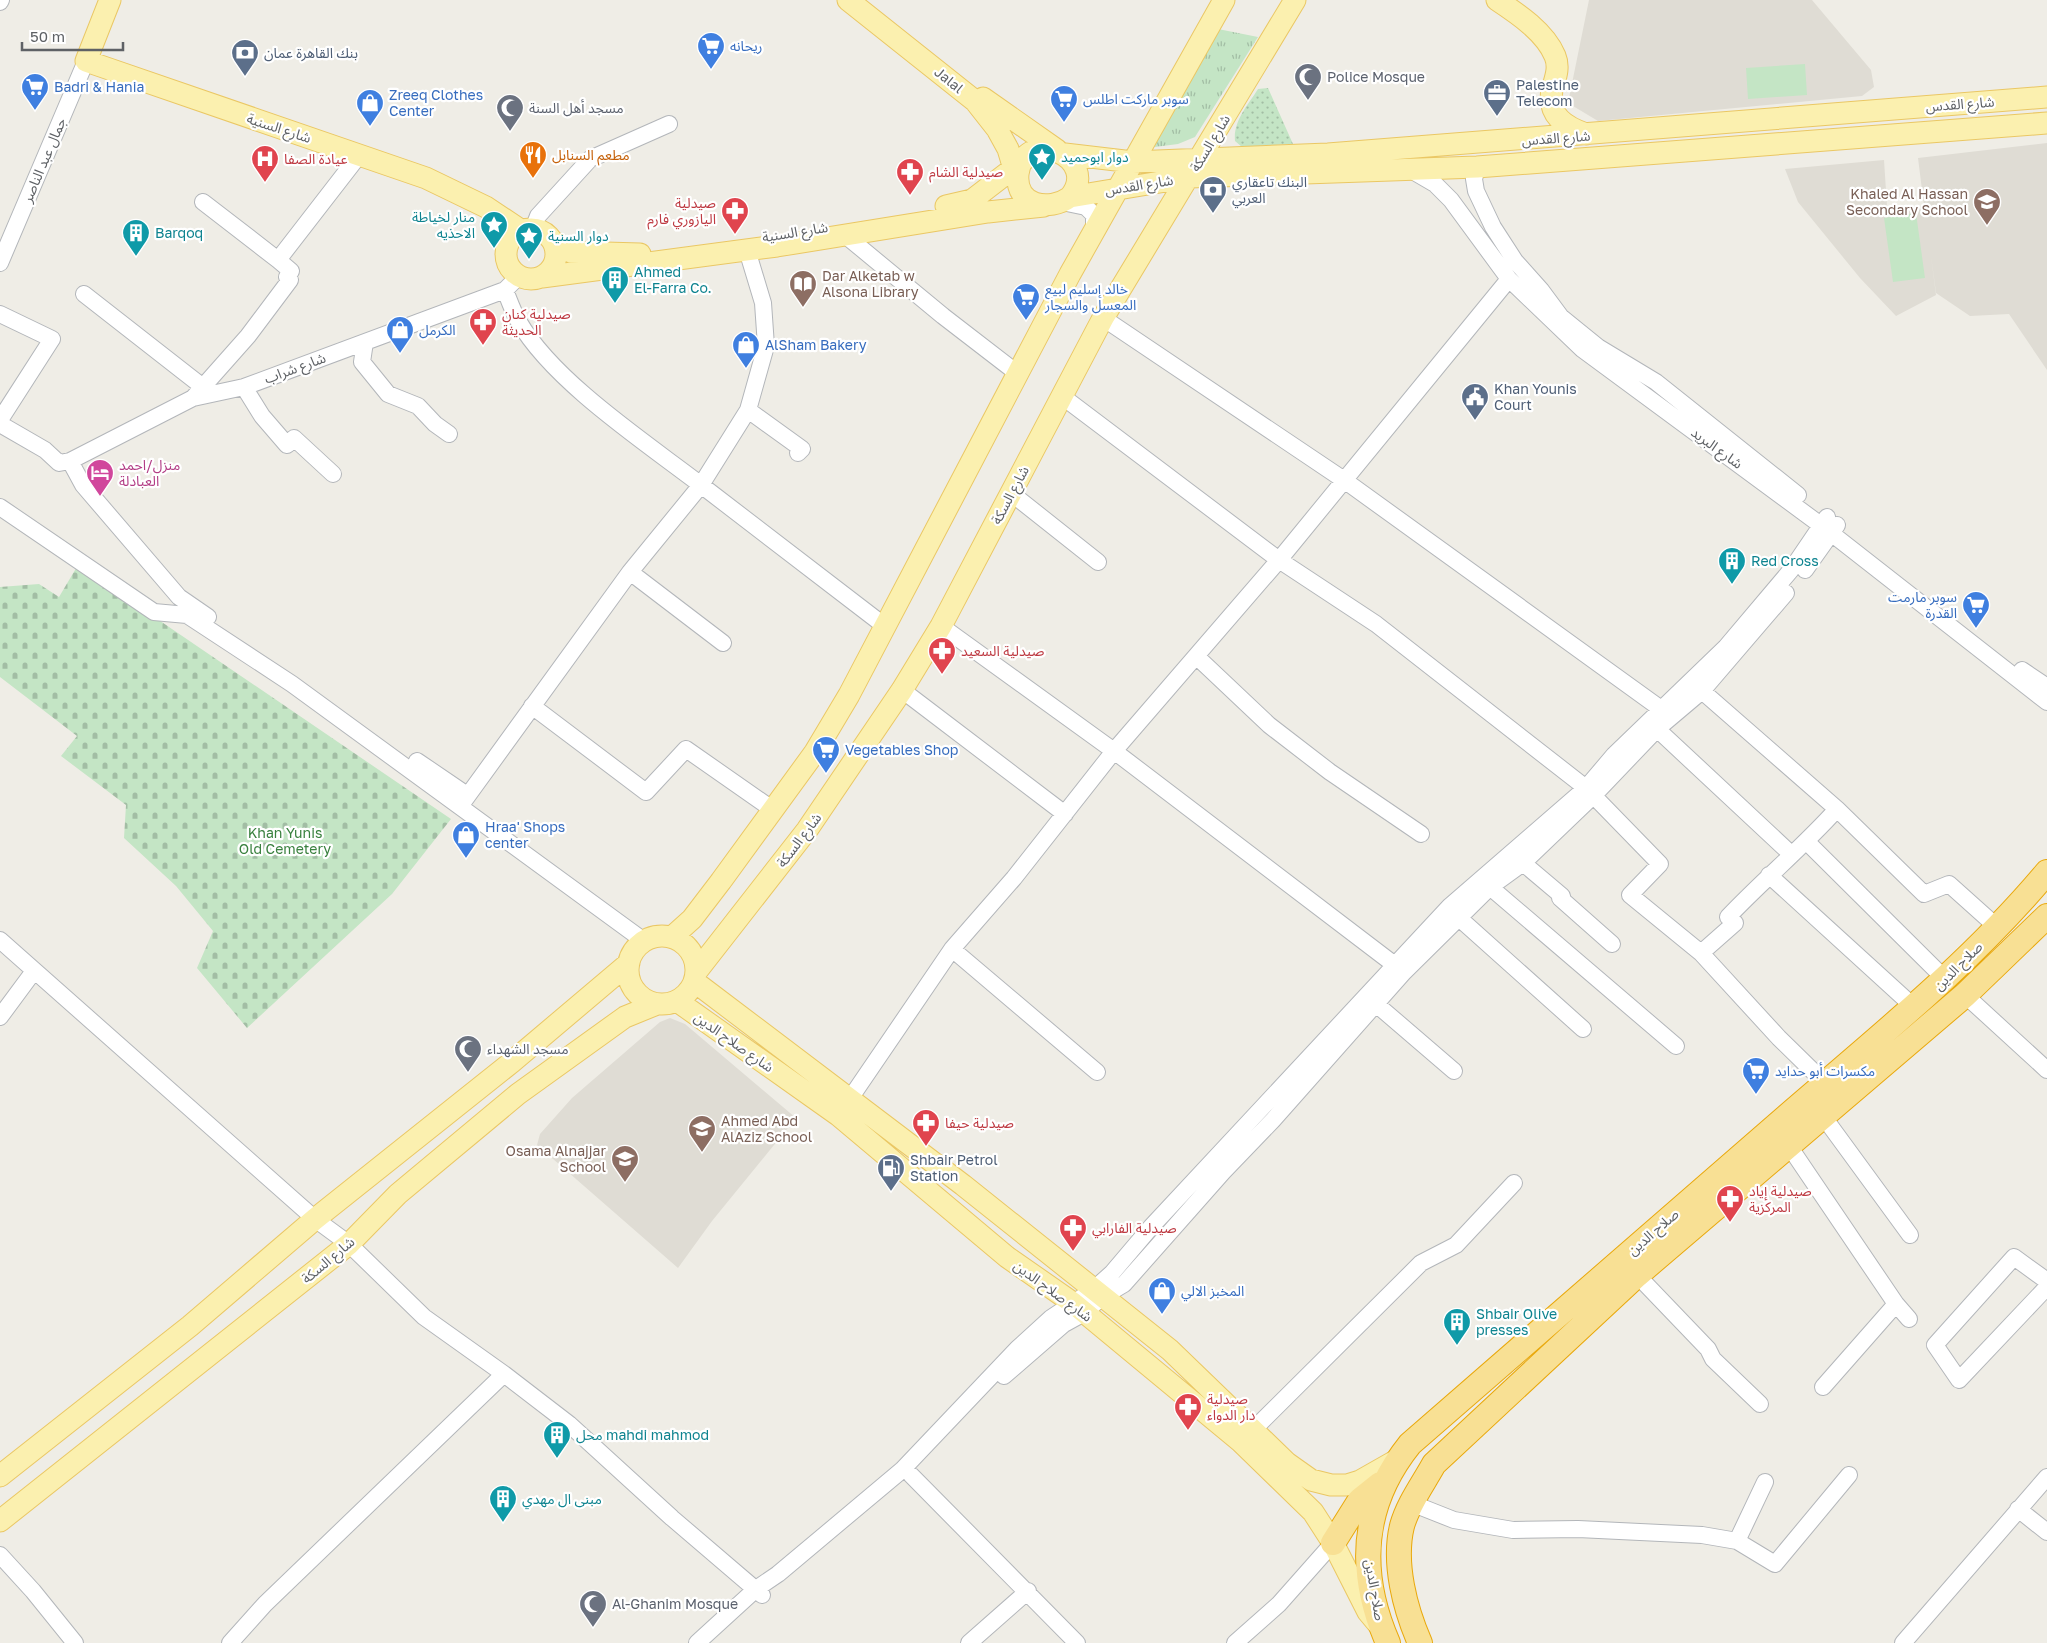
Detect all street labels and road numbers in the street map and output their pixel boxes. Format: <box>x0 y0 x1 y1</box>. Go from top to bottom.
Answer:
street label: Jalal <box>931 63 967 96</box>
street label: شارع القدس <box>1925 93 1995 117</box>
street label: شارع السنية <box>244 109 313 149</box>
street label: شارع السكة <box>1186 111 1236 176</box>
street label: جمال عبد الناصر <box>18 115 70 206</box>
street label: شارع القدس <box>1521 127 1591 151</box>
street label: شارع القدس <box>1103 171 1175 201</box>
street label: شارع السنية <box>761 218 830 248</box>
street label: شارع شراب <box>262 349 329 389</box>
street label: شارع البريد <box>1687 423 1746 474</box>
street label: شارع السكة <box>987 463 1035 528</box>
street label: شارع السكة <box>773 809 827 872</box>
street label: صلاح الدين <box>1930 937 1988 996</box>
street label: شارع صلاح الدين <box>690 1008 777 1078</box>
street label: صلاح الدين <box>1624 1205 1684 1261</box>
street label: شارع السكة <box>298 1233 359 1289</box>
street label: شارع صلاح الدين <box>1009 1256 1096 1327</box>
street label: صلاح الدين <box>1359 1558 1389 1623</box>

